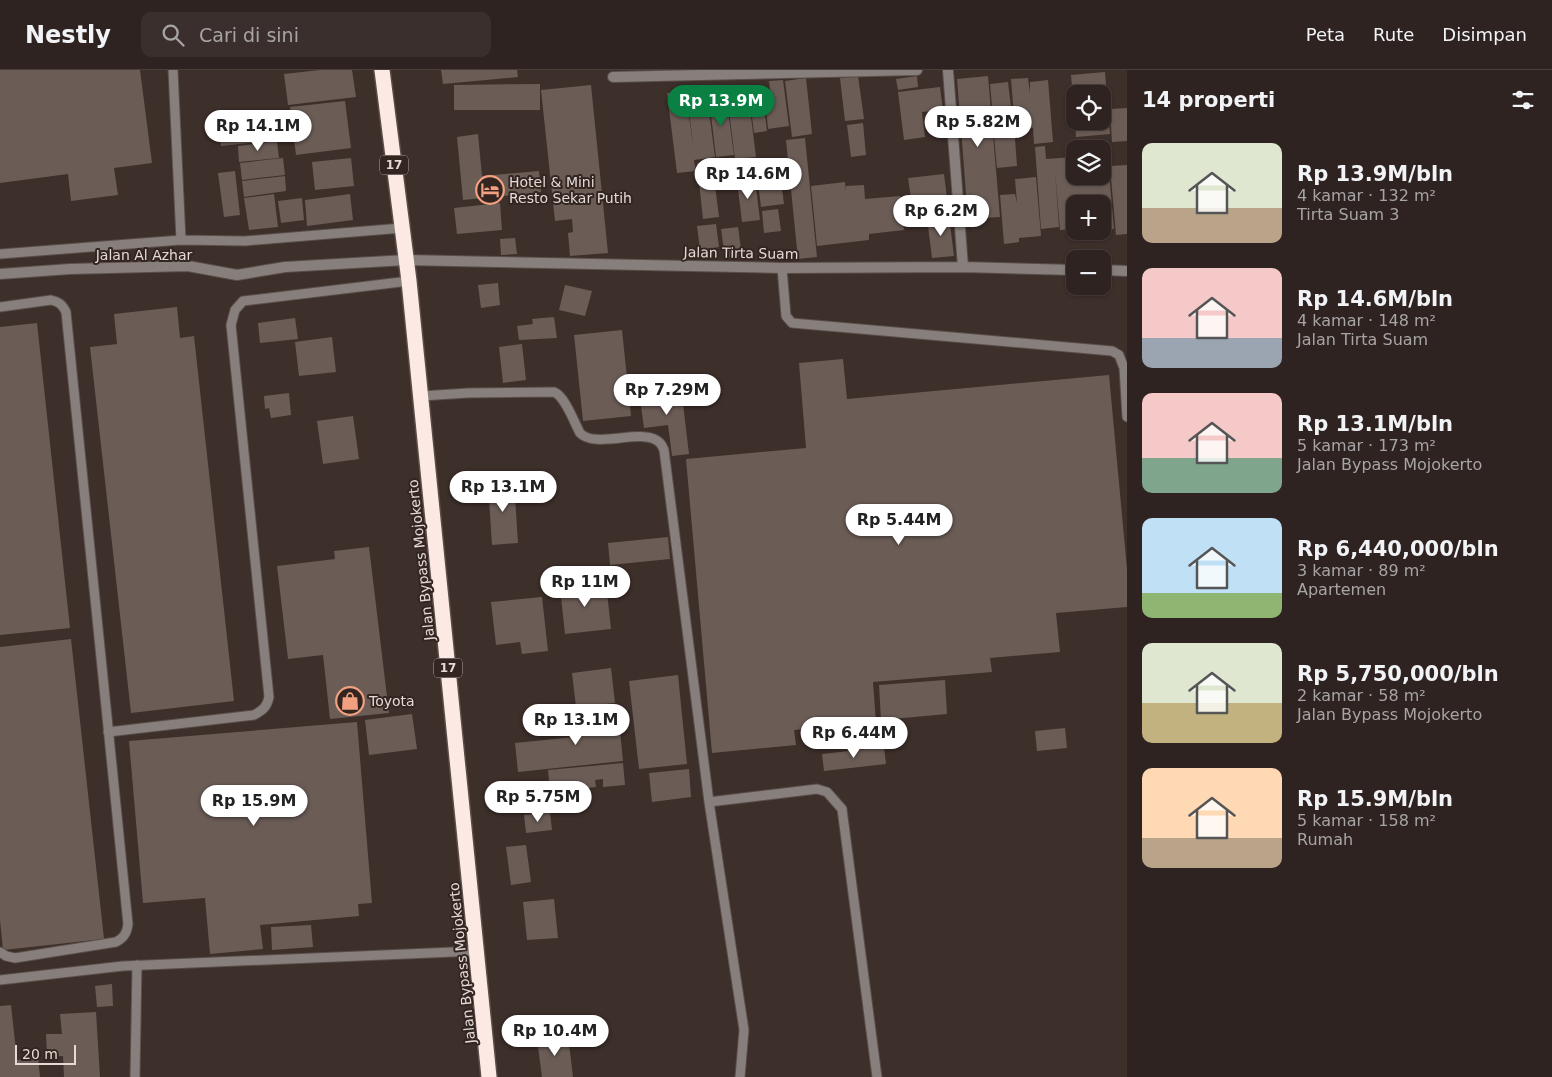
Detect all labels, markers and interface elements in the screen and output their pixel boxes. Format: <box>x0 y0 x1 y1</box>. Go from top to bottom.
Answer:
search box <box>141 12 491 57</box>
text: Nestly <box>25 21 111 49</box>
icon: search <box>159 21 187 49</box>
text: Cari di sini <box>199 24 299 46</box>
text: Peta <box>1306 24 1345 45</box>
text: Rute <box>1373 24 1414 45</box>
text: Disimpan <box>1442 24 1527 45</box>
pin: Rp 13.9M <box>669 85 773 127</box>
map controls <box>1066 85 1111 295</box>
button: locate <box>1066 85 1111 130</box>
icon: filters <box>1509 86 1537 114</box>
text: 14 properti <box>1142 88 1275 112</box>
text: Rp 13.9M <box>679 91 763 110</box>
pin: Rp 5.82M <box>926 106 1030 148</box>
pin: Rp 14.1M <box>206 109 310 152</box>
text: Rp 5.82M <box>936 112 1020 131</box>
text: Rp 14.1M <box>216 116 300 135</box>
button: layers <box>1066 140 1111 185</box>
road number: 17 <box>380 156 408 174</box>
pin: Rp 14.6M <box>696 158 800 200</box>
text: Rp 13.9M/bln <box>1297 162 1453 186</box>
icon: home <box>1182 163 1242 223</box>
text: Rp 14.6M <box>706 164 790 183</box>
place label: Hotel & Mini Resto Sekar Putih <box>509 174 632 206</box>
hotel icon: Hotel & Mini Resto Sekar Putih <box>475 175 505 205</box>
text: 4 kamar · 132 m² <box>1297 186 1436 205</box>
pin: Rp 6.2M <box>895 194 987 237</box>
button: + <box>1066 195 1111 240</box>
text: Rp 6.2M <box>904 201 978 220</box>
text: Tirta Suam 3 <box>1297 205 1399 224</box>
street label: Jalan Tirta Suam <box>682 244 799 262</box>
street label: Jalan Al Azhar <box>95 247 193 263</box>
button: − <box>1066 250 1111 295</box>
text: Rp 14.6M/bln <box>1297 287 1453 311</box>
icon: home <box>1182 288 1242 348</box>
text: 4 kamar · 148 m² <box>1297 311 1436 330</box>
text: Jalan Tirta Suam <box>1297 330 1428 349</box>
pin: Rp 7.29M <box>615 374 719 416</box>
text: Rp 7.29M <box>625 380 709 399</box>
text: Rp 13.1M/bln <box>1297 412 1453 436</box>
icon: home <box>1182 413 1242 473</box>
text: 5 kamar · 173 m² <box>1297 436 1436 455</box>
text: Jalan Bypass Mojokerto <box>1297 455 1482 474</box>
pin: Rp 13.1M <box>451 470 555 513</box>
text: Rp 13.1M <box>461 477 545 496</box>
street label: Jalan Bypass Mojokerto <box>405 479 438 642</box>
pin: Rp 5.44M <box>847 504 951 546</box>
text: Rp 5.44M <box>857 510 941 529</box>
text: Rp 6,440,000/bln <box>1297 537 1499 561</box>
icon: home <box>1182 538 1242 598</box>
text: 3 kamar · 89 m² <box>1297 561 1426 580</box>
pin: Rp 11M <box>544 566 626 608</box>
text: Rp 11M <box>551 572 619 591</box>
text: Apartemen <box>1297 580 1386 599</box>
road number: 17 <box>434 658 462 678</box>
text: Rp 5,750,000/bln <box>1297 662 1499 686</box>
icon: home <box>1182 663 1242 723</box>
shop icon: Toyota <box>335 686 365 716</box>
text: 2 kamar · 58 m² <box>1297 686 1426 705</box>
place label: Toyota <box>368 693 415 709</box>
pin: Rp 13.1M <box>524 704 628 746</box>
text: Jalan Bypass Mojokerto <box>1297 705 1482 724</box>
text: Rp 13.1M <box>534 710 618 729</box>
pin: Rp 6.44M <box>802 716 906 759</box>
text: Rp 6.44M <box>812 723 896 742</box>
pin: Rp 5.75M <box>486 780 590 823</box>
pin: Rp 15.9M <box>202 784 306 827</box>
text: Rp 5.75M <box>496 787 580 806</box>
text: Rp 15.9M/bln <box>1297 787 1453 811</box>
icon: home <box>1182 788 1242 848</box>
text: Rp 15.9M <box>212 791 296 810</box>
text: 5 kamar · 158 m² <box>1297 811 1436 830</box>
text: Rumah <box>1297 830 1353 849</box>
street label: Jalan Bypass Mojokerto <box>446 882 479 1045</box>
pin: Rp 10.4M <box>503 1014 607 1057</box>
text: Rp 10.4M <box>513 1021 597 1040</box>
scale bar <box>15 1042 76 1065</box>
text: 20 m <box>22 1046 58 1062</box>

